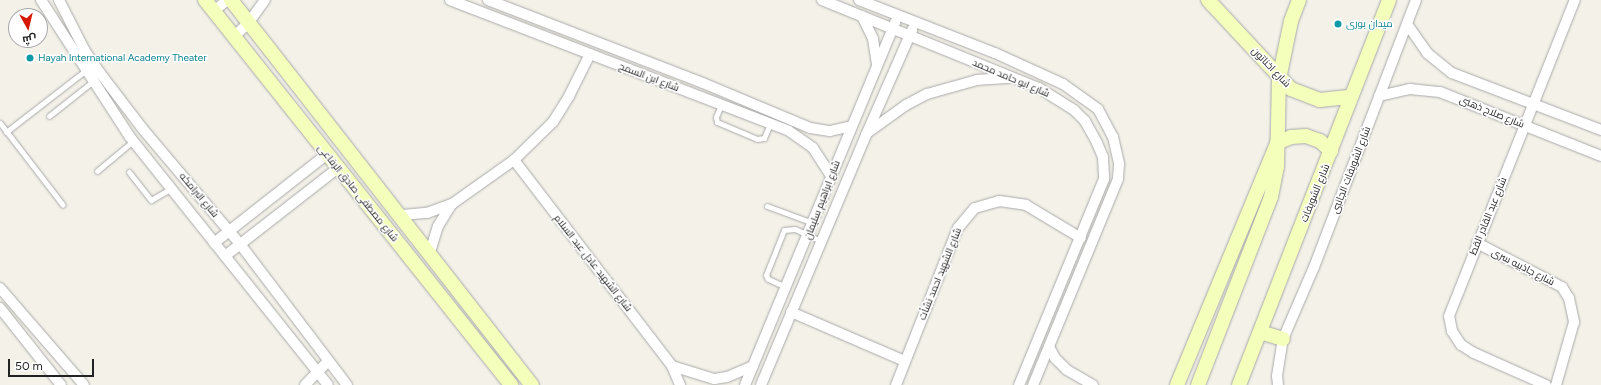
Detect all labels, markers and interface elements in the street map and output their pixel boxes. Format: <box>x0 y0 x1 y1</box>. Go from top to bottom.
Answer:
north arrow <box>8 8 48 48</box>
place label: ميدان بورى <box>1346 18 1393 30</box>
marker: ميدان بورى <box>1333 19 1343 29</box>
text: ش <box>22 32 37 47</box>
street label: شارع اخناتون <box>1249 44 1293 90</box>
place label: Hayah International Academy Theater <box>38 52 207 64</box>
marker: Hayah International Academy Theater <box>25 53 35 63</box>
street label: شارع ابو حامد محمد <box>971 56 1051 100</box>
street label: شارع ابن السمح <box>617 60 681 94</box>
street label: شارع صلاح ذهنى <box>1458 94 1526 130</box>
street label: شارع الشويفات الجانبى <box>1329 125 1373 215</box>
street label: شارع مصطفى صادق الرفاعى <box>315 142 401 244</box>
street label: شارع ابراهيم سليمان <box>801 159 843 241</box>
street label: شارع الشويفات <box>1298 162 1332 224</box>
street label: شارع البرامكه <box>177 170 221 220</box>
street label: شارع عبد القادر القط <box>1467 175 1509 257</box>
street label: شارع الشهيد عادل عبد السلام <box>551 212 635 314</box>
street label: شارع الشهيد احمد نشأت <box>916 226 964 322</box>
street label: شارع جاذبيه سرى <box>1489 246 1557 288</box>
scale bar <box>10 351 96 377</box>
text: 50 m <box>15 359 43 373</box>

